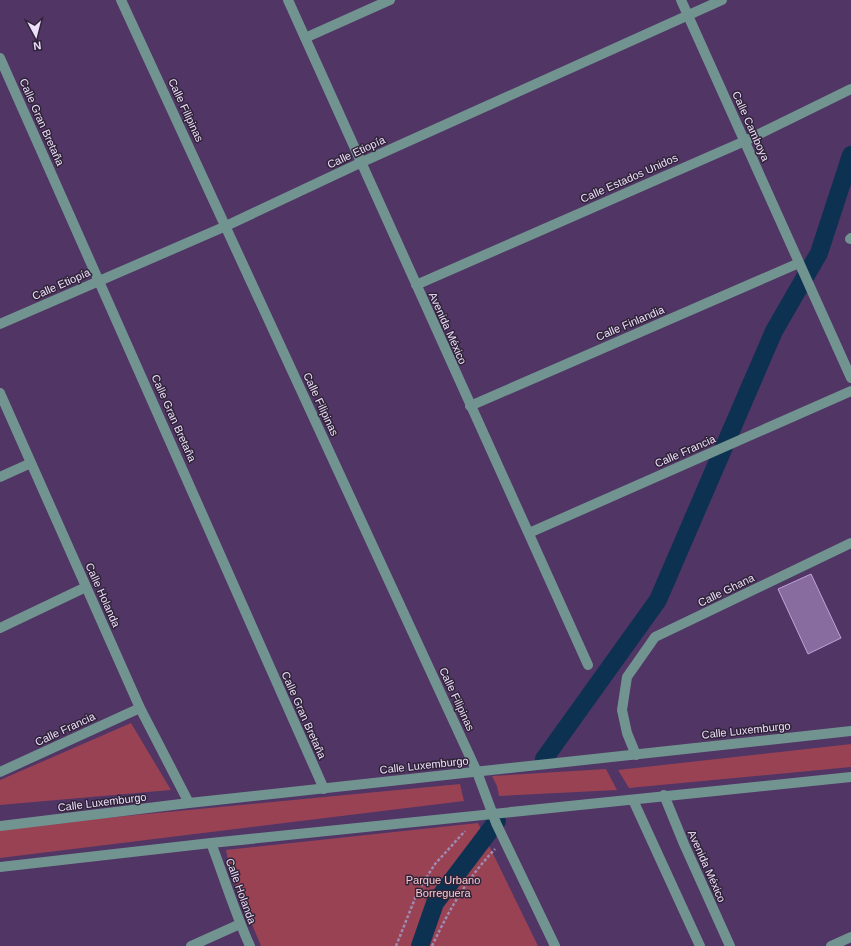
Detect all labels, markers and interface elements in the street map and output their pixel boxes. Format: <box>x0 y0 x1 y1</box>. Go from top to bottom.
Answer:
north arrow <box>16 16 56 56</box>
text: N <box>32 39 42 52</box>
street label: Calle Filipinas <box>166 76 206 144</box>
street label: Calle Gran Bretaña <box>17 77 67 168</box>
street label: Calle Camboya <box>730 89 772 164</box>
street label: Calle Etiopía <box>325 133 388 171</box>
street label: Calle Estados Unidos <box>579 151 680 205</box>
street label: Calle Etiopía <box>30 265 93 302</box>
street label: Avenida México <box>427 290 469 366</box>
street label: Calle Finlandia <box>594 303 667 343</box>
street label: Calle Filipinas <box>301 370 341 438</box>
street label: Calle Gran Bretaña <box>149 373 199 464</box>
street label: Calle Francia <box>653 432 718 470</box>
street label: Calle Holanda <box>83 561 123 630</box>
street label: Calle Ghana <box>696 571 757 609</box>
street label: Calle Filipinas <box>437 665 477 733</box>
street label: Calle Gran Bretaña <box>279 670 329 761</box>
street label: Calle Francia <box>33 709 98 748</box>
street label: Calle Luxemburgo <box>701 719 791 741</box>
street label: Calle Luxemburgo <box>379 754 469 776</box>
street label: Calle Luxemburgo <box>57 791 147 813</box>
street label: Avenida México <box>686 828 728 904</box>
street label: Calle Holanda <box>224 856 259 926</box>
park label: Parque Urbano Borreguera <box>406 874 480 899</box>

